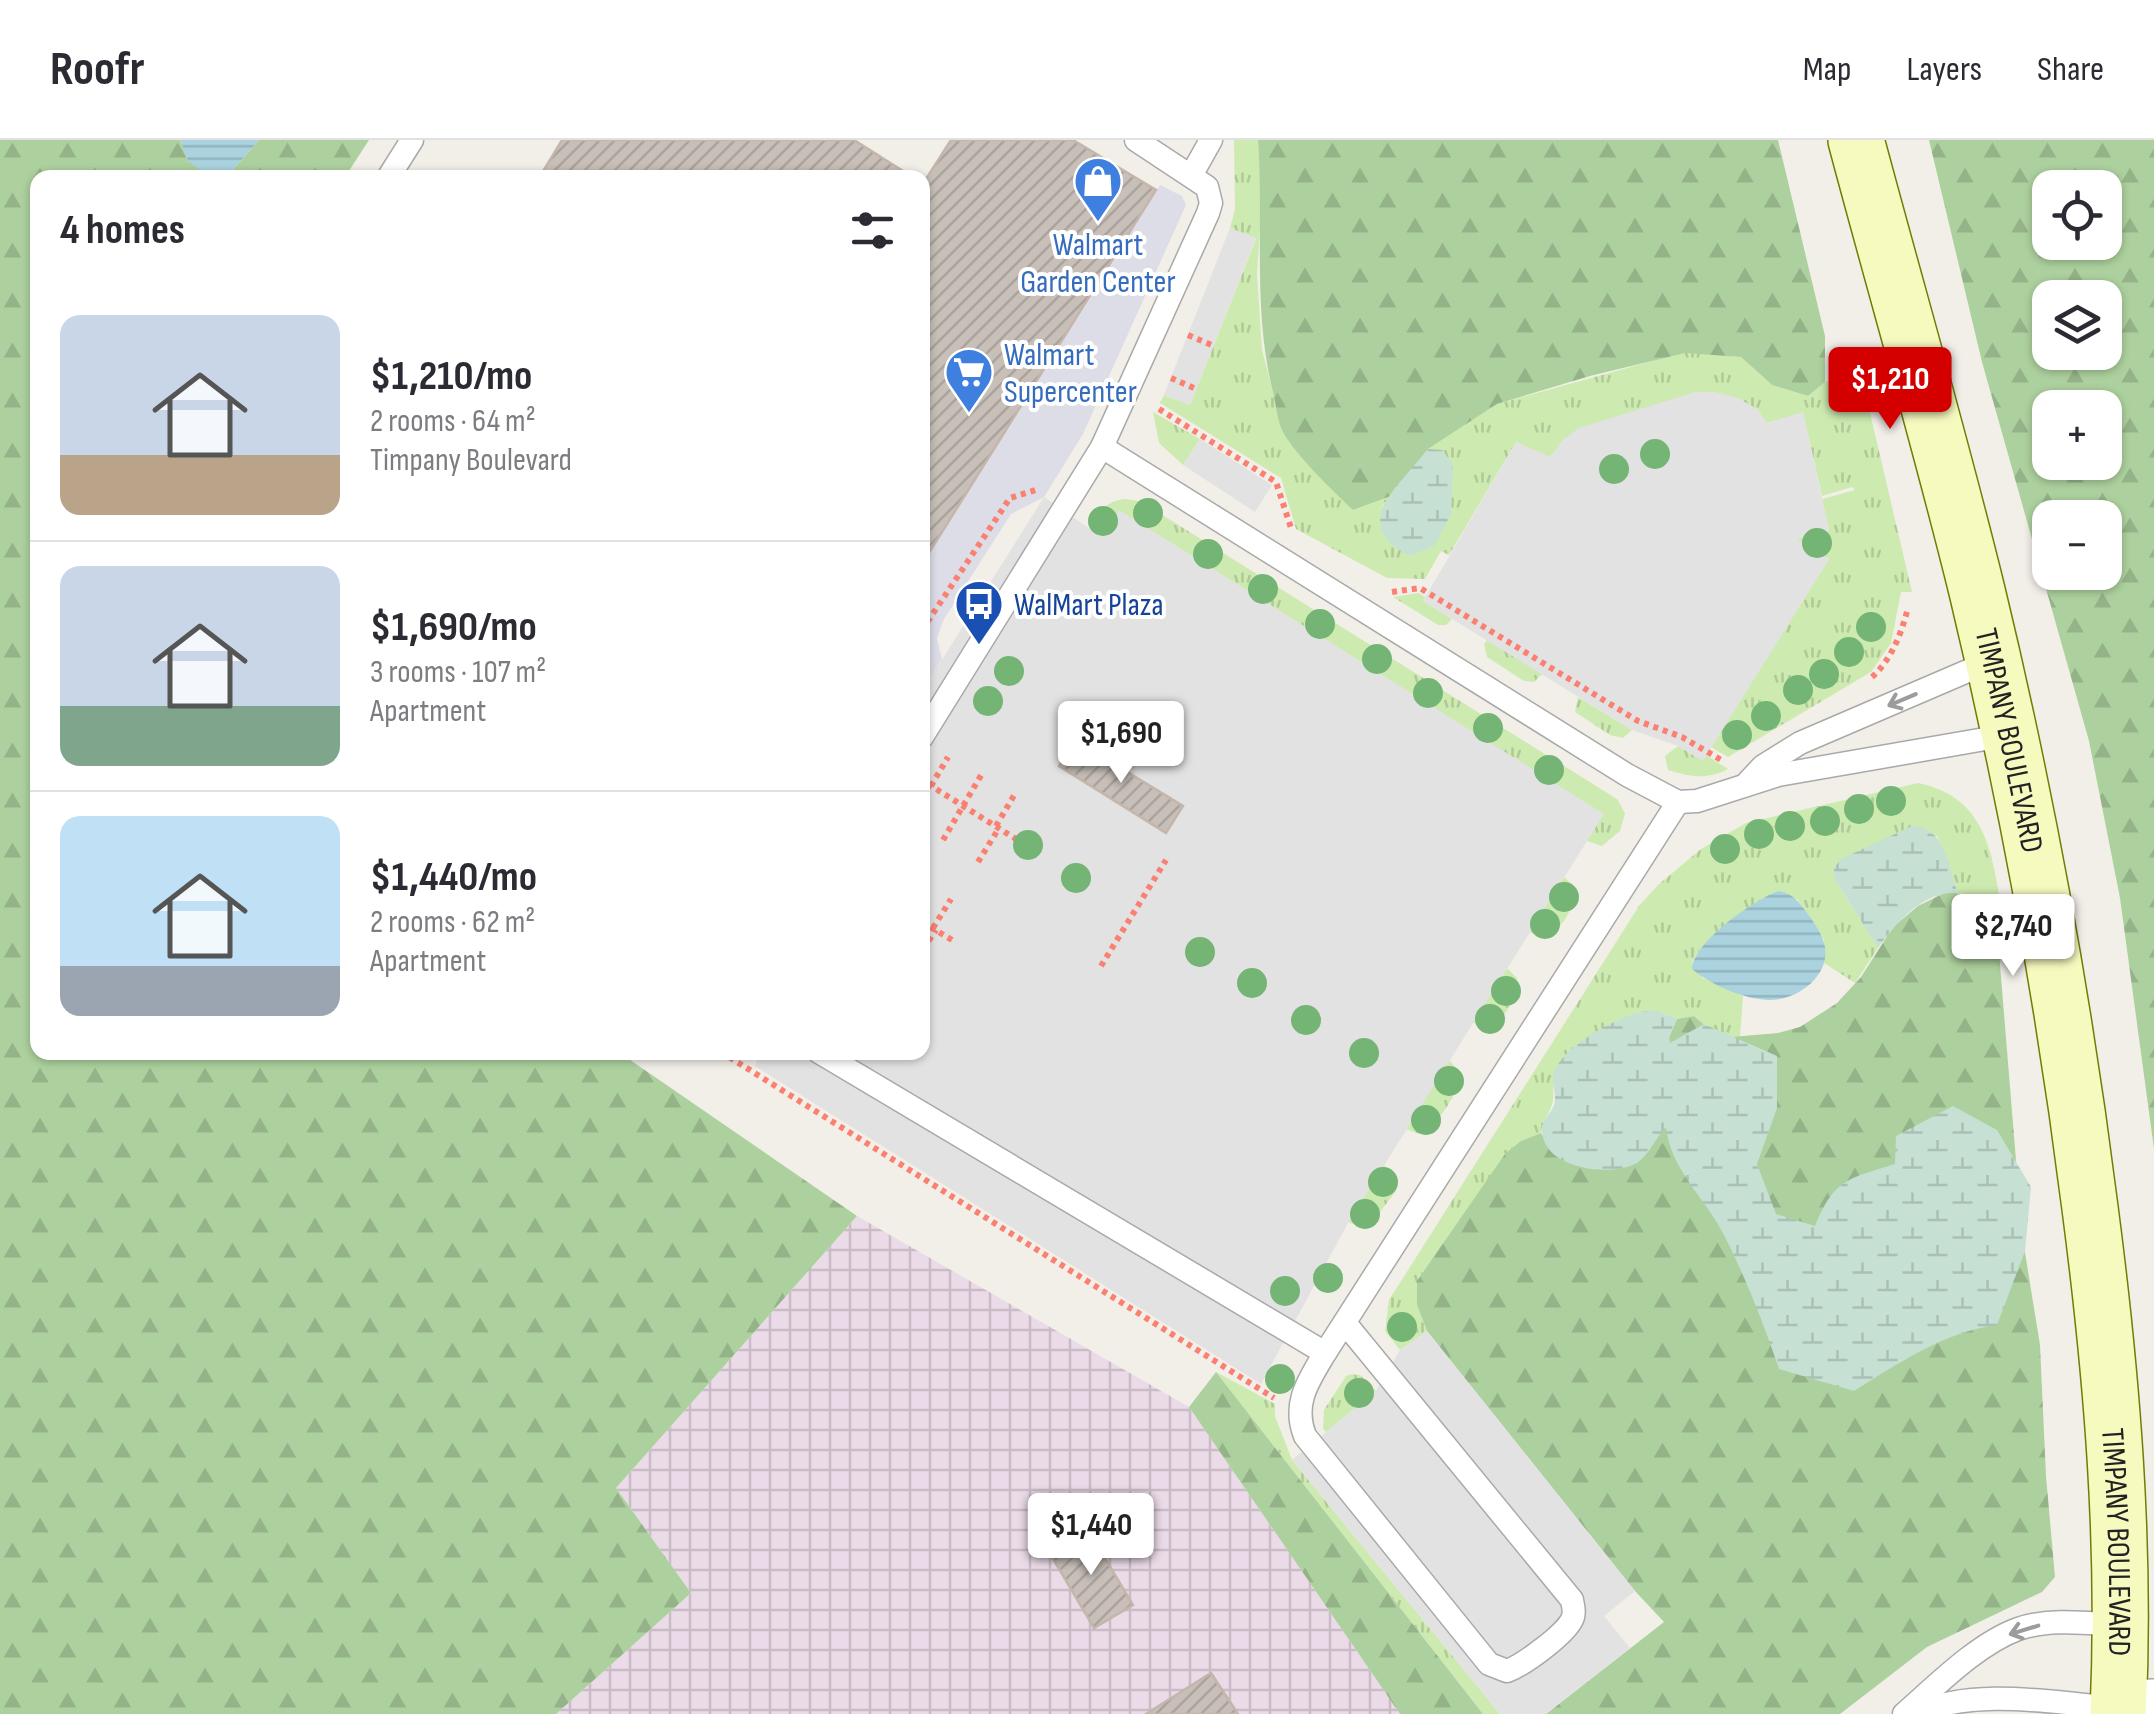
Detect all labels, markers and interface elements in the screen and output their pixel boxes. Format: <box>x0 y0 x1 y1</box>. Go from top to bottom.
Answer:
text: Roofr <box>50 41 145 98</box>
text: Map <box>1803 48 1851 91</box>
text: Layers <box>1906 48 1982 91</box>
text: Share <box>2037 48 2104 91</box>
shop icon: Walmart Garden Center <box>1072 155 1124 223</box>
map controls <box>2032 170 2122 590</box>
button: locate <box>2032 170 2122 260</box>
icon: filters <box>845 203 900 258</box>
text: 4 homes <box>60 205 185 256</box>
place label: Walmart Garden Center <box>1020 226 1176 302</box>
button: layers <box>2032 280 2122 370</box>
place label: Walmart Supercenter <box>1004 336 1137 412</box>
supermarket icon: Walmart Supercenter <box>943 346 995 414</box>
pin: $1,210 <box>1809 347 1971 432</box>
text: $1,210/mo <box>370 351 532 402</box>
icon: home <box>140 355 260 475</box>
text: $1,210 <box>1851 360 1929 399</box>
button: + <box>2032 390 2122 480</box>
text: 2 rooms · 64 m² <box>370 402 536 441</box>
text: Timpany Boulevard <box>370 441 572 480</box>
button: − <box>2032 500 2122 590</box>
bus stop icon: WalMart Plaza <box>953 578 1005 646</box>
place label: WalMart Plaza <box>1014 586 1164 625</box>
text: $1,690/mo <box>370 602 537 653</box>
icon: home <box>140 606 260 726</box>
street label: TIMPANY BOULEVARD <box>1966 625 2051 856</box>
text: 3 rooms · 107 m² <box>370 653 546 692</box>
text: Apartment <box>370 692 486 731</box>
one-way arrow <box>1887 692 1918 710</box>
pin: $1,690 <box>1040 701 1202 786</box>
text: $1,690 <box>1080 714 1162 753</box>
text: $1,440/mo <box>370 852 537 903</box>
icon: home <box>140 856 260 976</box>
pin: $2,740 <box>1932 894 2094 979</box>
text: 2 rooms · 62 m² <box>370 903 535 942</box>
text: $2,740 <box>1974 907 2052 946</box>
text: Apartment <box>370 942 486 981</box>
street label: TIMPANY BOULEVARD <box>2092 1427 2138 1657</box>
pin: $1,440 <box>1010 1493 1172 1578</box>
text: $1,440 <box>1050 1506 1132 1545</box>
one-way arrow <box>2008 1622 2040 1640</box>

